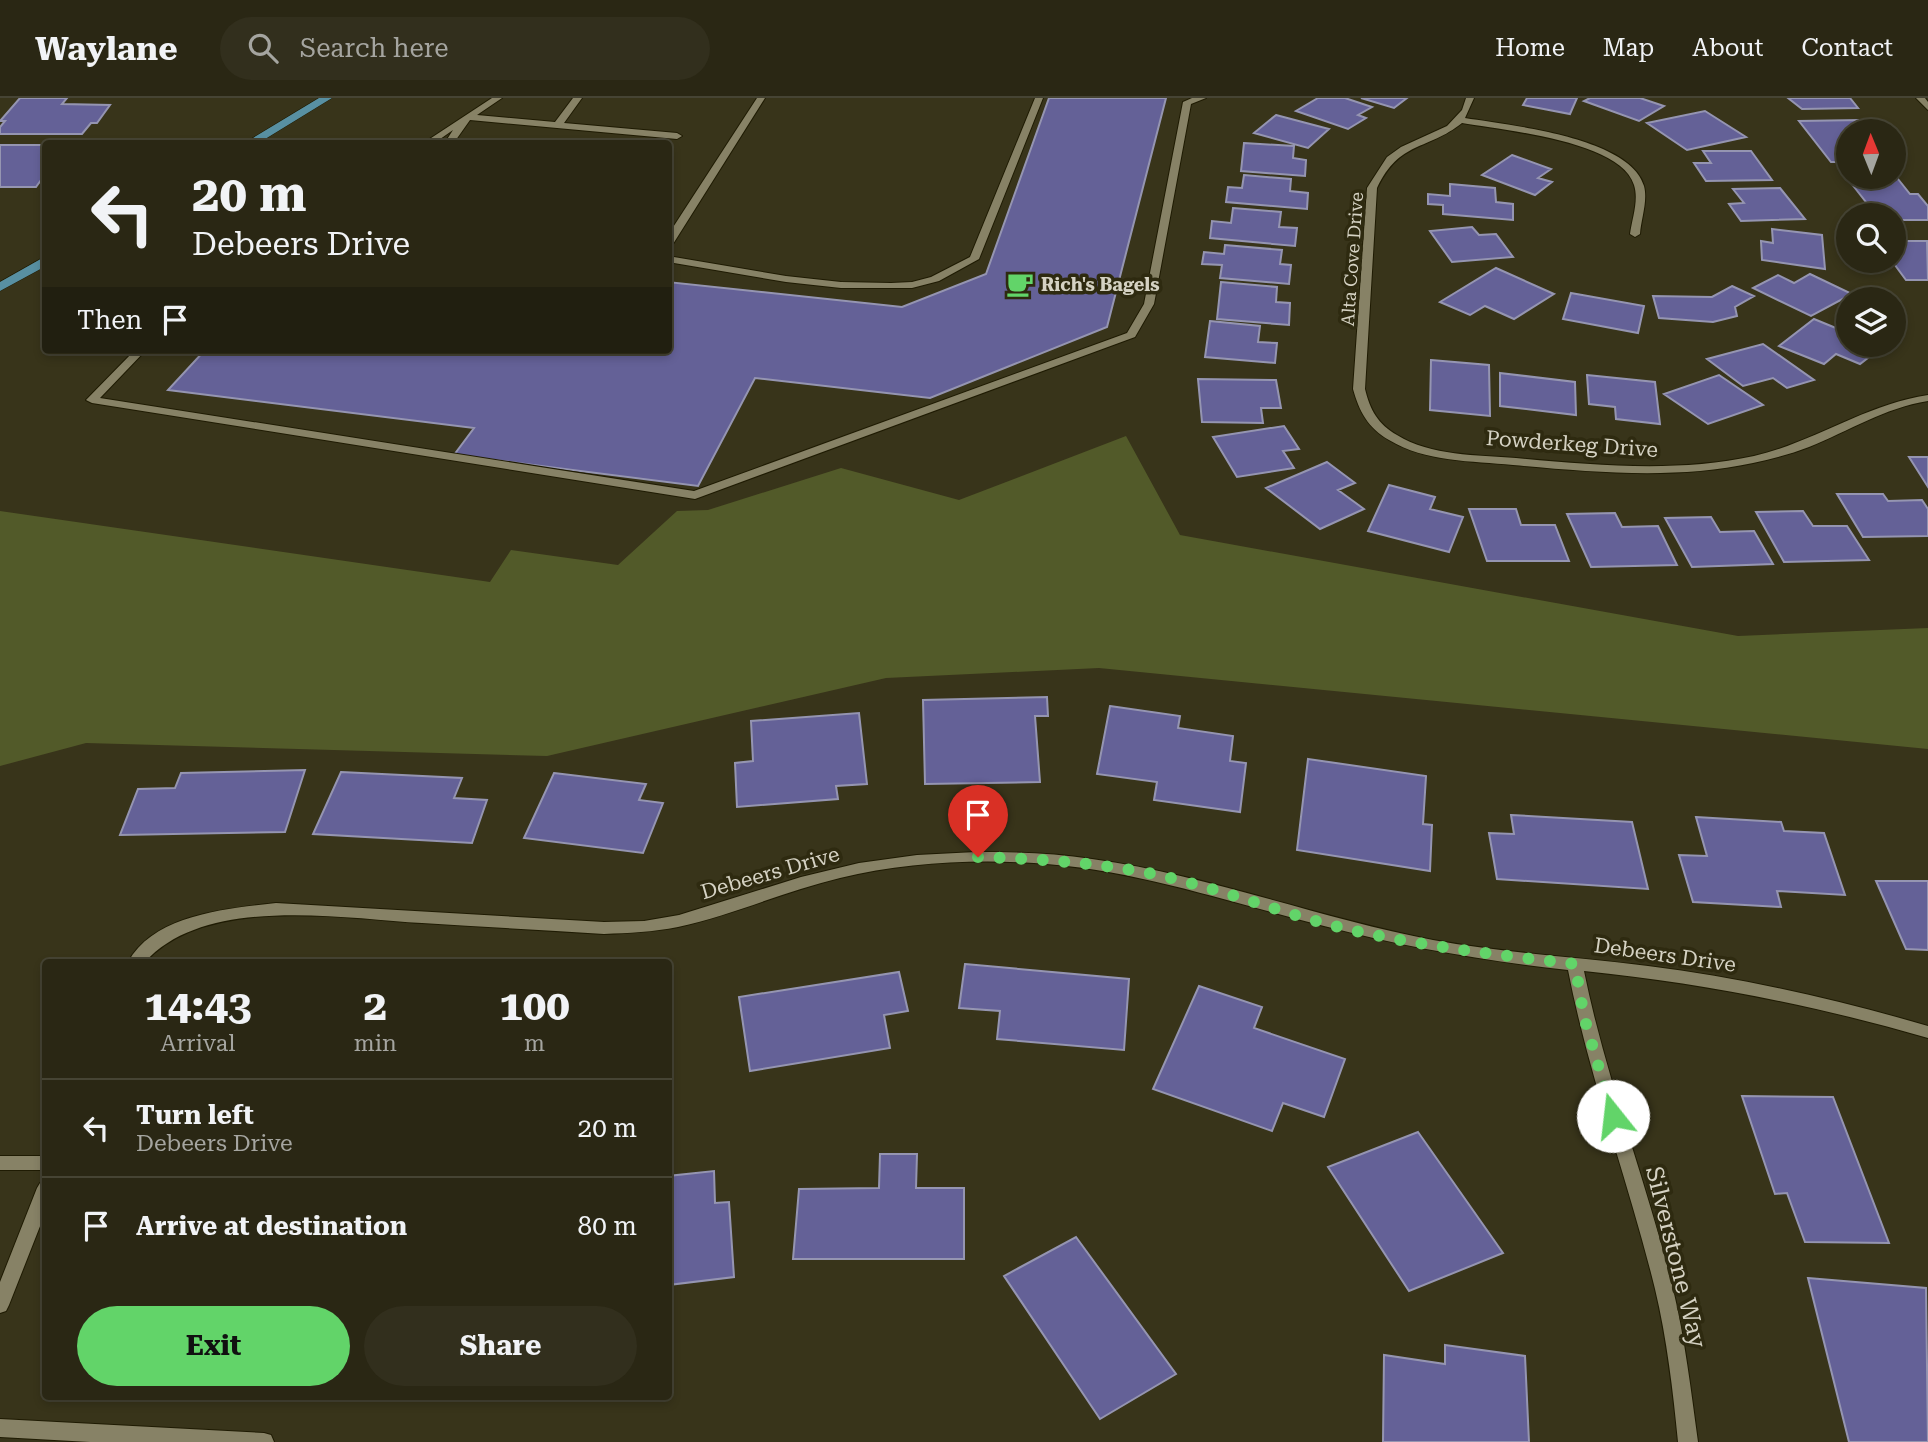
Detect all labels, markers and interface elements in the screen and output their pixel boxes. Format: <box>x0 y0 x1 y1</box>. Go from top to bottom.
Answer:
search box <box>220 17 710 80</box>
text: Waylane <box>35 29 178 68</box>
icon: search <box>244 29 282 67</box>
text: Search here <box>300 33 449 63</box>
text: Home <box>1495 34 1565 62</box>
text: Map <box>1603 34 1654 62</box>
text: About <box>1692 34 1763 62</box>
text: Contact <box>1801 34 1893 62</box>
north arrow <box>1836 119 1906 189</box>
map controls <box>1836 119 1906 357</box>
text: 20 m <box>192 166 307 223</box>
icon: left <box>77 168 168 259</box>
street label: Alta Cove Drive <box>1337 191 1367 327</box>
button: search <box>1836 203 1906 273</box>
text: Debeers Drive <box>192 225 410 263</box>
cafe icon: Rich's Bagels <box>1005 269 1035 299</box>
place label: Rich's Bagels <box>1041 274 1160 295</box>
button: layers <box>1836 287 1906 357</box>
icon: arrive <box>156 301 194 339</box>
text: Then <box>77 305 142 335</box>
street label: Powderkeg Drive <box>1485 426 1659 462</box>
pin <box>948 785 1008 857</box>
icon: arrive <box>959 796 997 834</box>
street label: Debeers Drive <box>698 842 842 904</box>
street label: Debeers Drive <box>1592 933 1738 977</box>
text: 14:43 <box>144 981 251 1030</box>
text: 2 <box>364 981 387 1030</box>
text: 100 <box>499 981 570 1030</box>
text: Arrival <box>160 1030 235 1057</box>
text: min <box>354 1030 397 1057</box>
text: m <box>524 1030 545 1057</box>
position arrow <box>1576 1079 1650 1153</box>
text: Turn left <box>136 1100 254 1130</box>
icon: left <box>77 1109 115 1147</box>
text: 20 m <box>578 1113 637 1143</box>
text: Debeers Drive <box>136 1130 293 1157</box>
street label: Silverstone Way <box>1640 1163 1712 1351</box>
icon: arrive <box>77 1207 115 1245</box>
text: Arrive at destination <box>136 1211 407 1241</box>
text: 80 m <box>578 1211 637 1241</box>
button: Exit <box>77 1306 350 1386</box>
button: Share <box>364 1306 637 1386</box>

